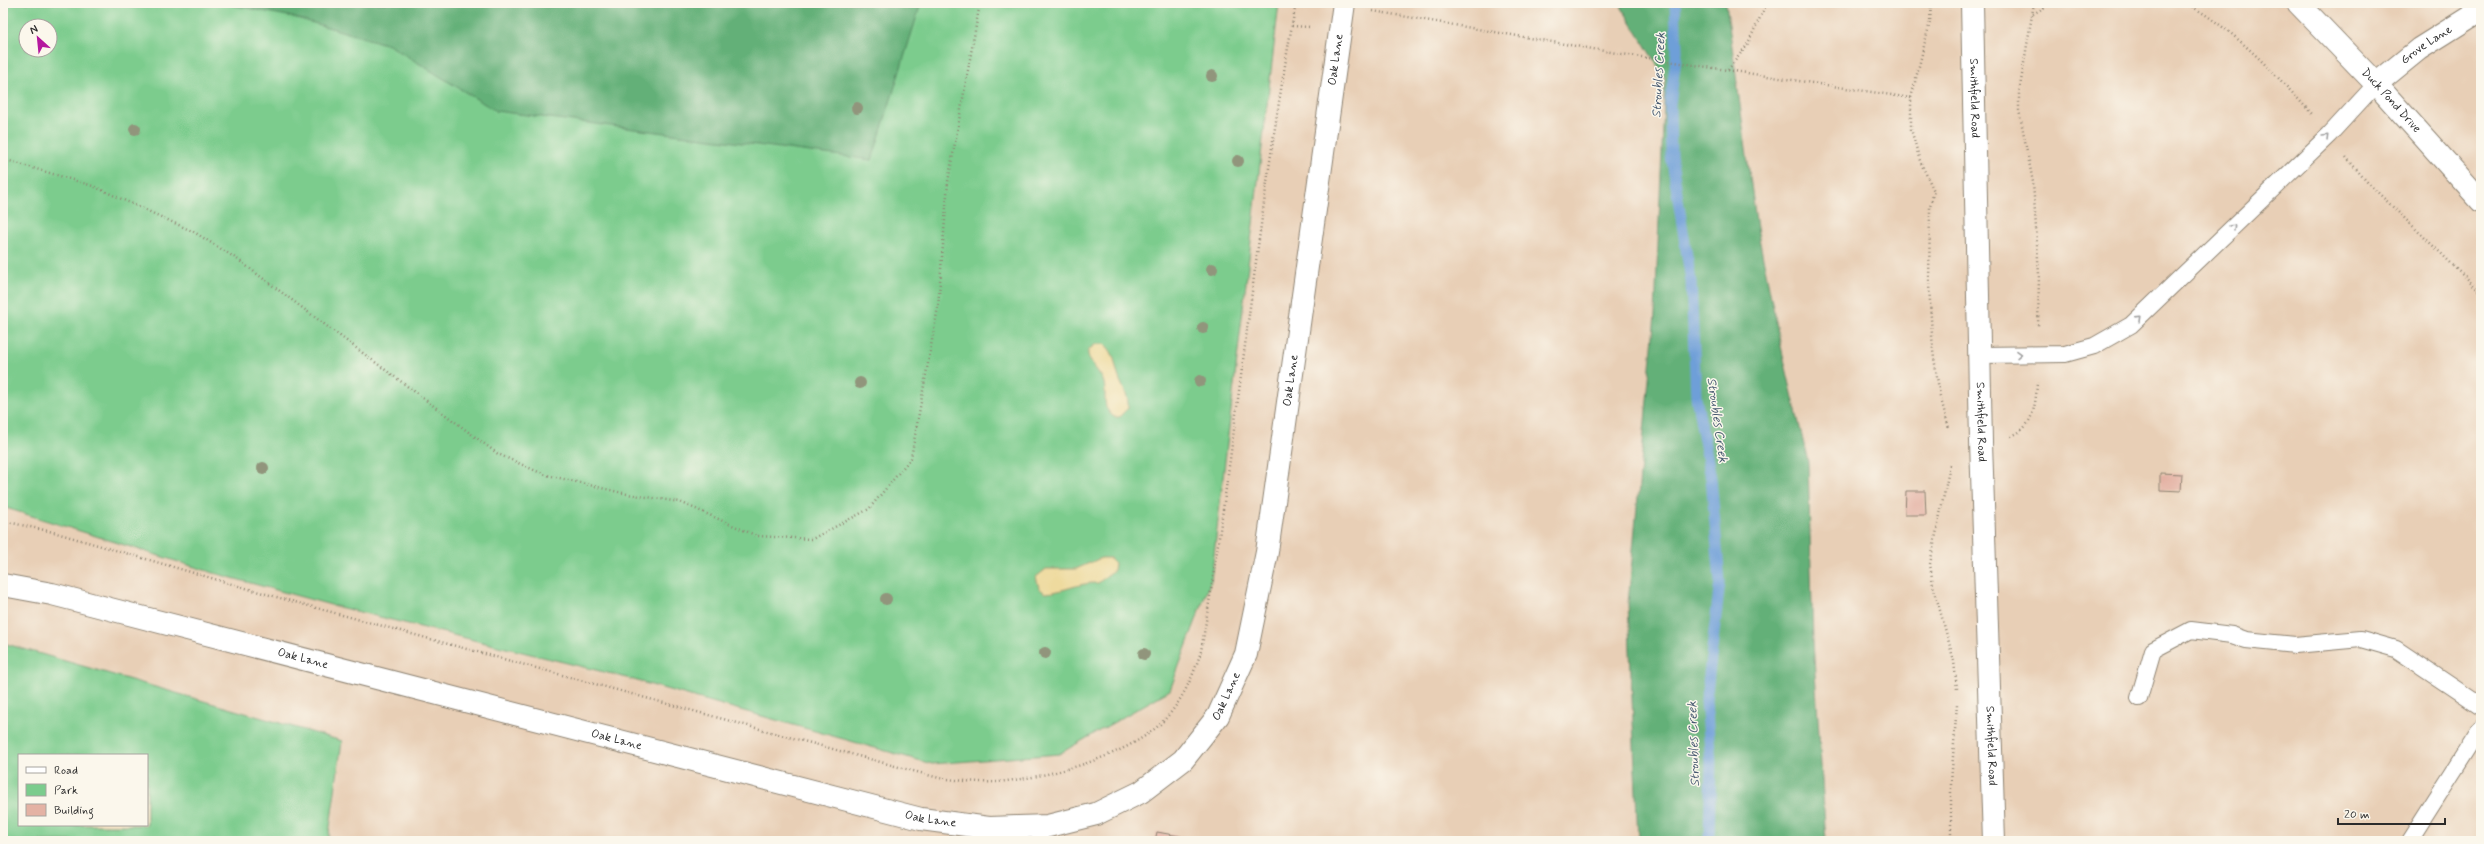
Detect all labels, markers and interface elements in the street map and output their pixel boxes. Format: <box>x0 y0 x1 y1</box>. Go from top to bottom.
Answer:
north arrow <box>18 18 58 58</box>
text: N <box>27 22 40 38</box>
street label: Grove Lane <box>2398 22 2456 68</box>
water label: Stroubles Creek <box>1648 31 1670 118</box>
street label: Oak Lane <box>1325 33 1348 87</box>
street label: Smithfield Road <box>1965 58 1983 138</box>
street label: Duck Pond Drive <box>2357 65 2424 137</box>
one-way arrow <box>2321 134 2329 142</box>
one-way arrow <box>2228 224 2236 232</box>
one-way arrow <box>2134 315 2142 322</box>
one-way arrow <box>2016 350 2022 358</box>
street label: Oak Lane <box>1280 354 1303 407</box>
water label: Stroubles Creek <box>1703 376 1731 464</box>
street label: Smithfield Road <box>1972 382 1990 462</box>
street label: Oak Lane <box>276 645 330 673</box>
street label: Oak Lane <box>1209 670 1245 725</box>
water label: Stroubles Creek <box>1684 700 1704 787</box>
street label: Smithfield Road <box>1982 706 2000 786</box>
street label: Oak Lane <box>589 726 644 754</box>
legend <box>18 754 148 826</box>
text: Road <box>54 763 78 779</box>
text: Park <box>54 783 78 799</box>
scale bar <box>2338 800 2445 826</box>
text: Building <box>54 803 94 820</box>
street label: Oak Lane <box>903 807 957 832</box>
text: 20 m <box>2344 807 2370 823</box>

